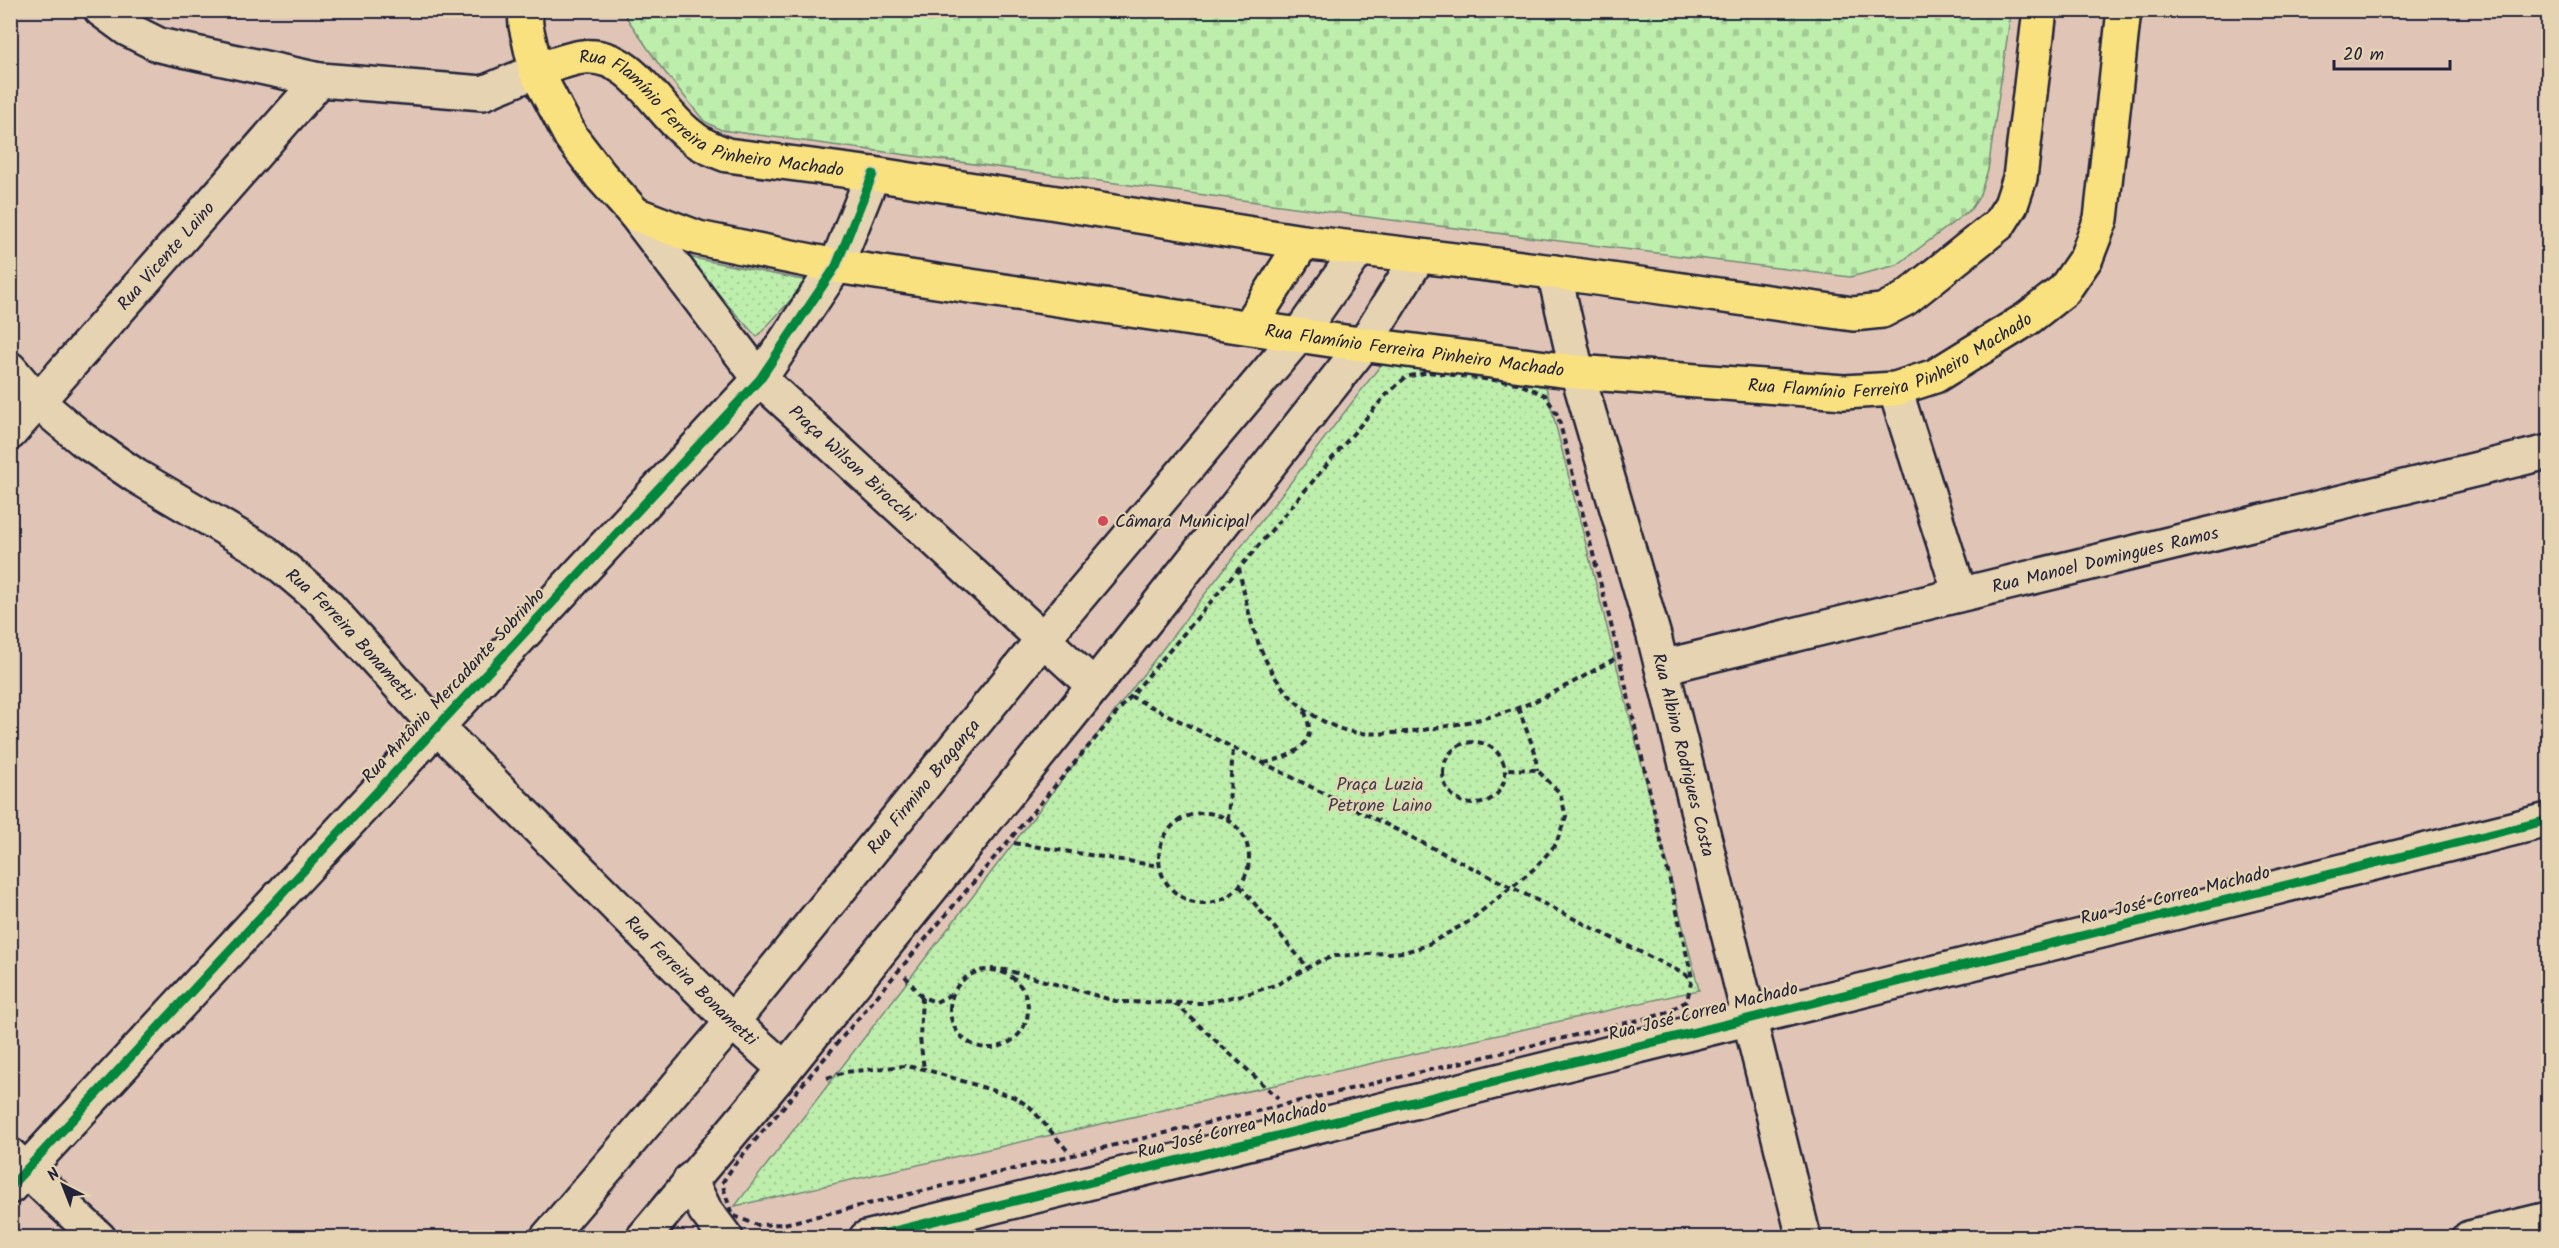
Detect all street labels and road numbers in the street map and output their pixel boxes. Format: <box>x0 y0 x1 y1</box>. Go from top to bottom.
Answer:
street label: Rua Flamínio Ferreira Pinheiro Machado <box>578 44 846 186</box>
street label: Rua Vicente Laino <box>111 196 223 318</box>
street label: Rua Flamínio Ferreira Pinheiro Machado <box>1747 306 2039 408</box>
street label: Rua Flamínio Ferreira Pinheiro Machado <box>1263 317 1566 386</box>
street label: Praça Wilson Birocchi <box>781 399 921 531</box>
street label: Rua Manoel Domingues Ramos <box>1989 519 2222 602</box>
street label: Rua Ferreira Bonametti <box>278 562 421 710</box>
street label: Rua Antônio Mercadante Sobrinho <box>355 582 553 790</box>
street label: Rua Albino Rodrigues Costa <box>1643 650 1721 860</box>
street label: Rua Firmino Bragança <box>861 713 988 861</box>
street label: Rua José Correa Machado <box>2077 859 2273 934</box>
street label: Rua Ferreira Bonametti <box>617 909 764 1055</box>
street label: Rua José Correa Machado <box>1605 975 1801 1050</box>
street label: Rua José Correa Machado <box>1134 1093 1330 1168</box>

